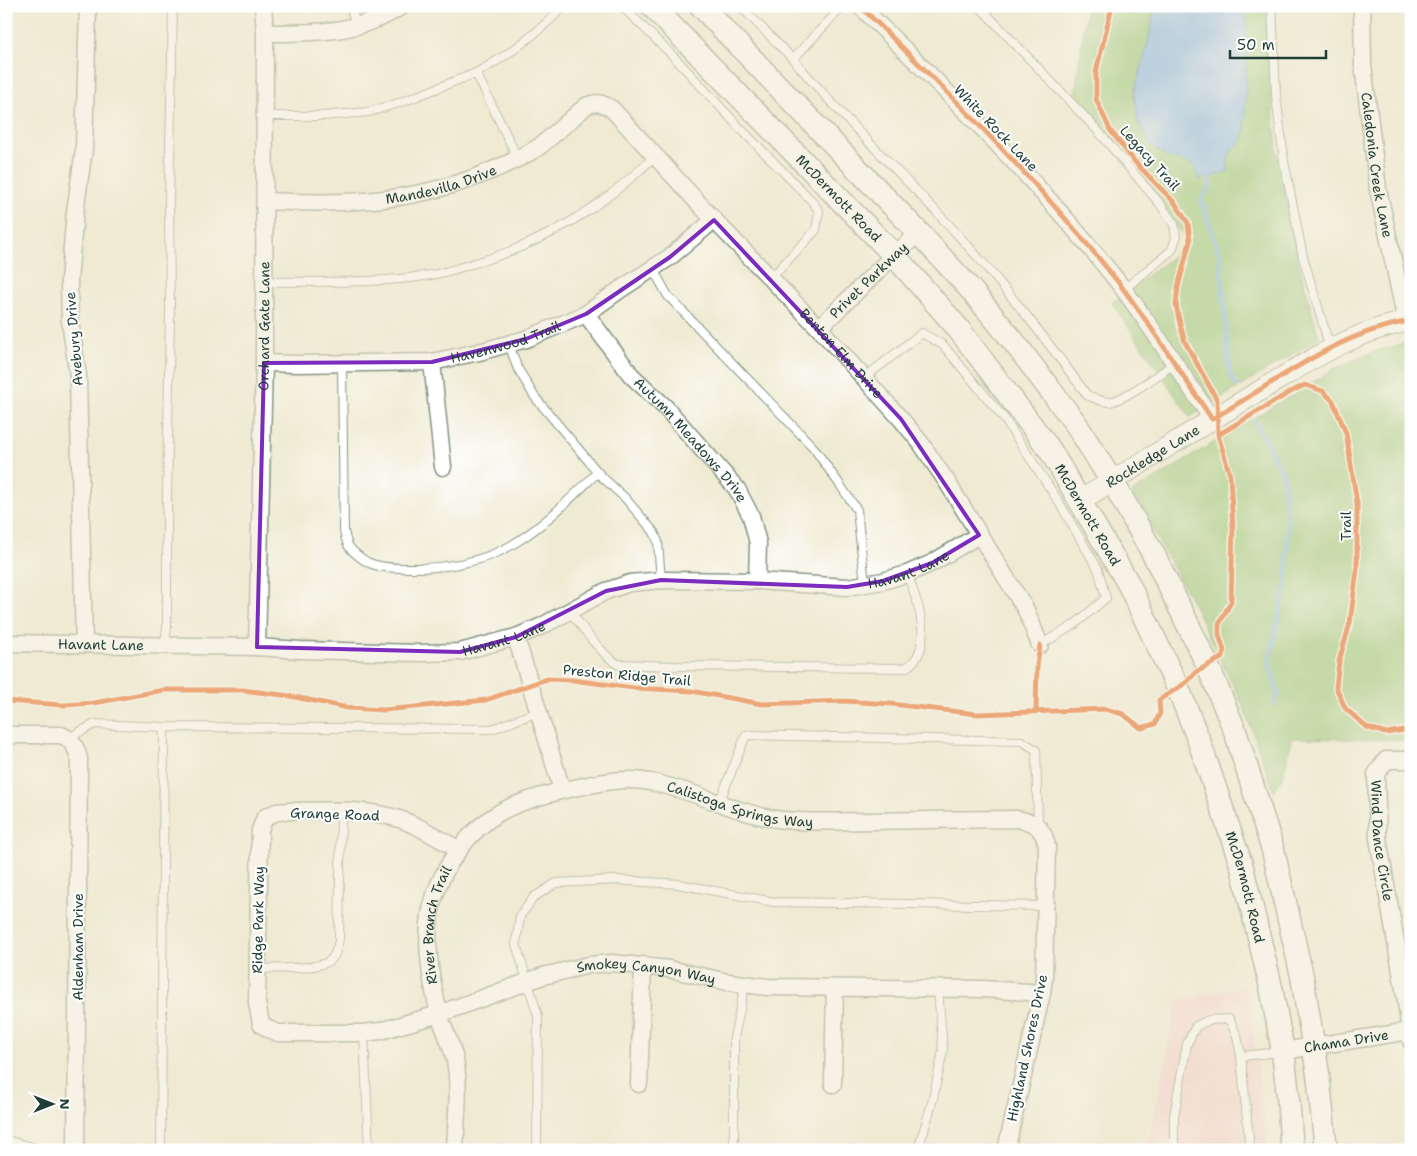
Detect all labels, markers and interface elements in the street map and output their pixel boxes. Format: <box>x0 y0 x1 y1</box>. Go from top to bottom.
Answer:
scale bar <box>1230 28 1326 60</box>
text: 50 m <box>1237 35 1275 55</box>
street label: White Rock Lane <box>950 81 1042 175</box>
street label: Caledonia Creek Lane <box>1357 91 1397 239</box>
street label: Legacy Trail <box>1116 122 1185 195</box>
street label: McDermott Road <box>792 151 885 246</box>
street label: Mandevilla Drive <box>384 161 499 208</box>
street label: Privet Parkway <box>826 238 912 322</box>
street label: Orchard Gate Lane <box>254 261 273 391</box>
street label: Avebury Drive <box>61 291 87 387</box>
street label: Benton Elm Drive <box>796 304 887 402</box>
street label: Havenwood Trail <box>448 316 564 367</box>
street label: Autumn Meadows Drive <box>630 373 751 505</box>
street label: Rockledge Lane <box>1102 420 1203 492</box>
street label: McDermott Road <box>1051 460 1125 569</box>
street label: Trail <box>1337 510 1355 541</box>
street label: Havant Lane <box>866 546 952 592</box>
street label: Havant Lane <box>460 617 548 660</box>
street label: Havant Lane <box>58 635 144 654</box>
street label: Preston Ridge Trail <box>562 660 693 690</box>
street label: Calistoga Springs Way <box>665 777 813 831</box>
street label: Wind Dance Circle <box>1367 779 1398 902</box>
street label: Grange Road <box>290 803 380 825</box>
street label: McDermott Road <box>1221 829 1269 945</box>
street label: River Branch Trail <box>419 862 456 986</box>
street label: Ridge Park Way <box>248 866 268 974</box>
street label: Aldenham Drive <box>69 893 87 1001</box>
street label: Smokey Canyon Way <box>574 954 717 988</box>
street label: Highland Shores Drive <box>1003 973 1051 1123</box>
street label: Chama Drive <box>1303 1025 1390 1057</box>
north arrow <box>28 1078 78 1128</box>
text: N <box>56 1098 74 1110</box>

